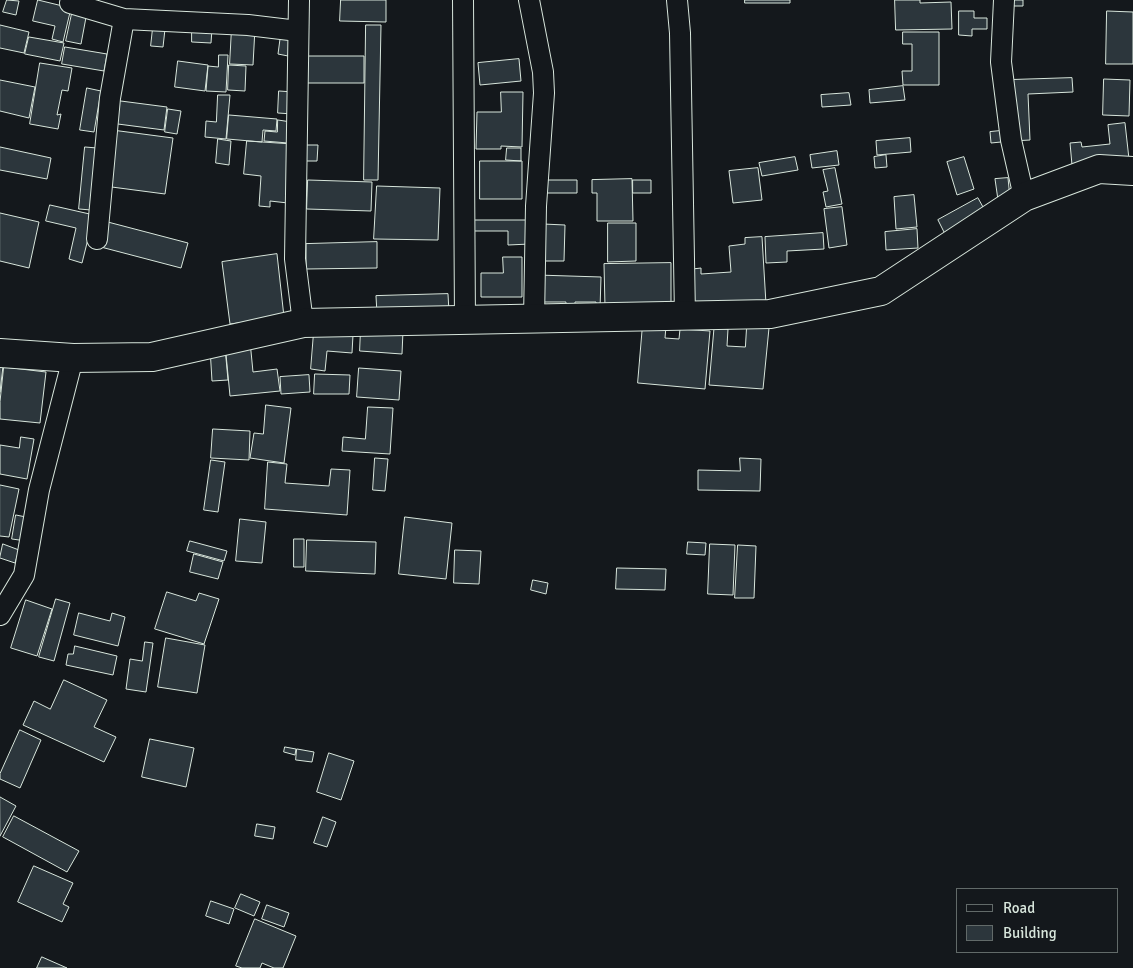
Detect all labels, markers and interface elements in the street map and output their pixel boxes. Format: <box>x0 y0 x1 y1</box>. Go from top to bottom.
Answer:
legend <box>956 888 1118 953</box>
text: Road <box>1003 899 1035 917</box>
text: Building <box>1003 924 1057 942</box>

